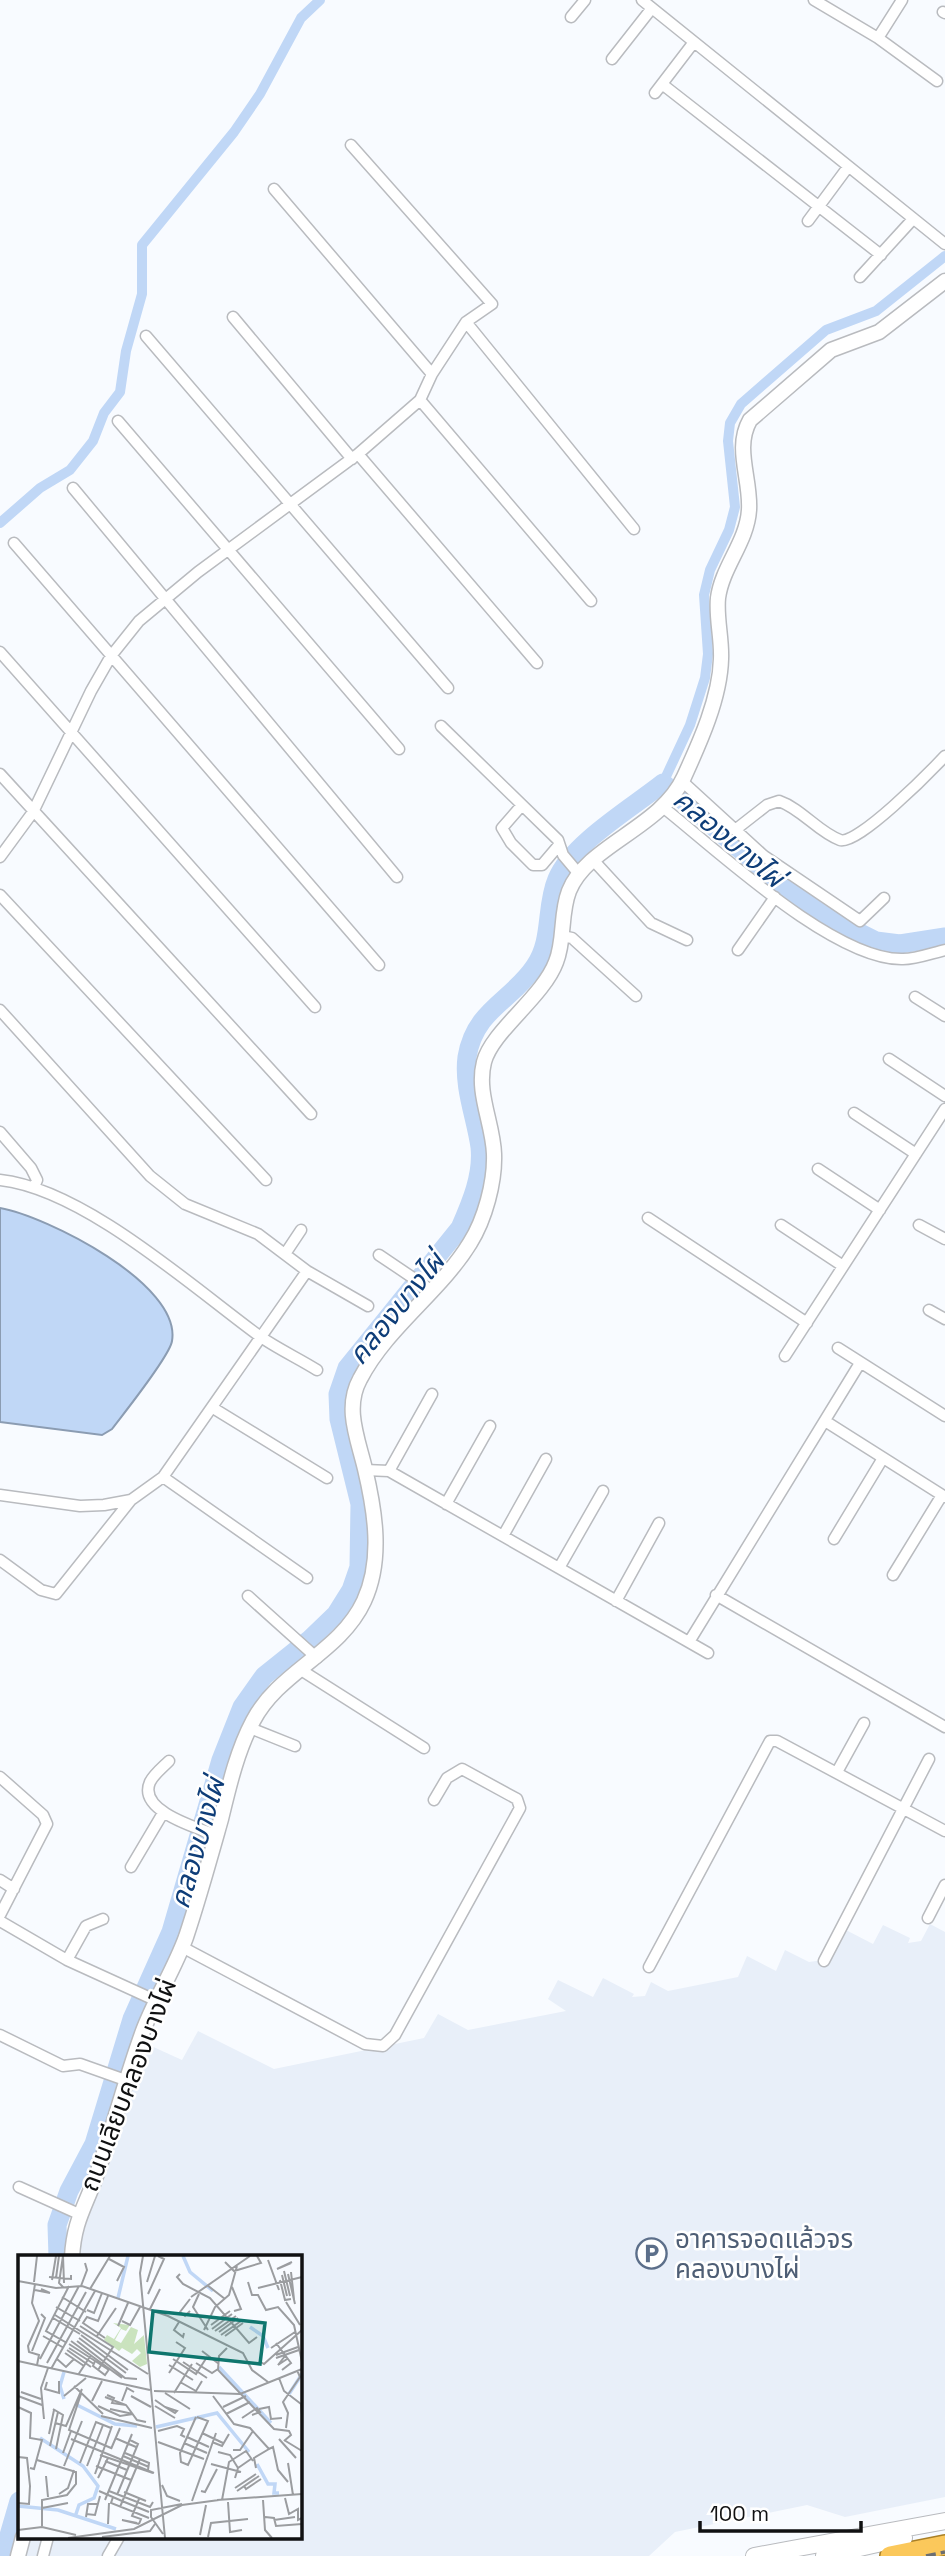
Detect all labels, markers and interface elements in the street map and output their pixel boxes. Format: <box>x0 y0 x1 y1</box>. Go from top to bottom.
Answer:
water label: คลองบางไผ่ <box>666 781 795 898</box>
water label: คลองบางไผ่ <box>340 1241 455 1371</box>
water label: คลองบางไผ่ <box>161 1770 234 1912</box>
street label: ถนนเลียบคลองบางไผ่ <box>72 1974 184 2196</box>
place label: อาคารจอดแล้วจร คลองบางไผ่ <box>675 2222 853 2286</box>
parking icon: อาคารจอดแล้วจร คลองบางไผ่ <box>635 2237 669 2271</box>
inset map <box>18 2255 301 2538</box>
scale bar <box>700 2490 861 2534</box>
text: 100 m <box>710 2500 769 2527</box>

